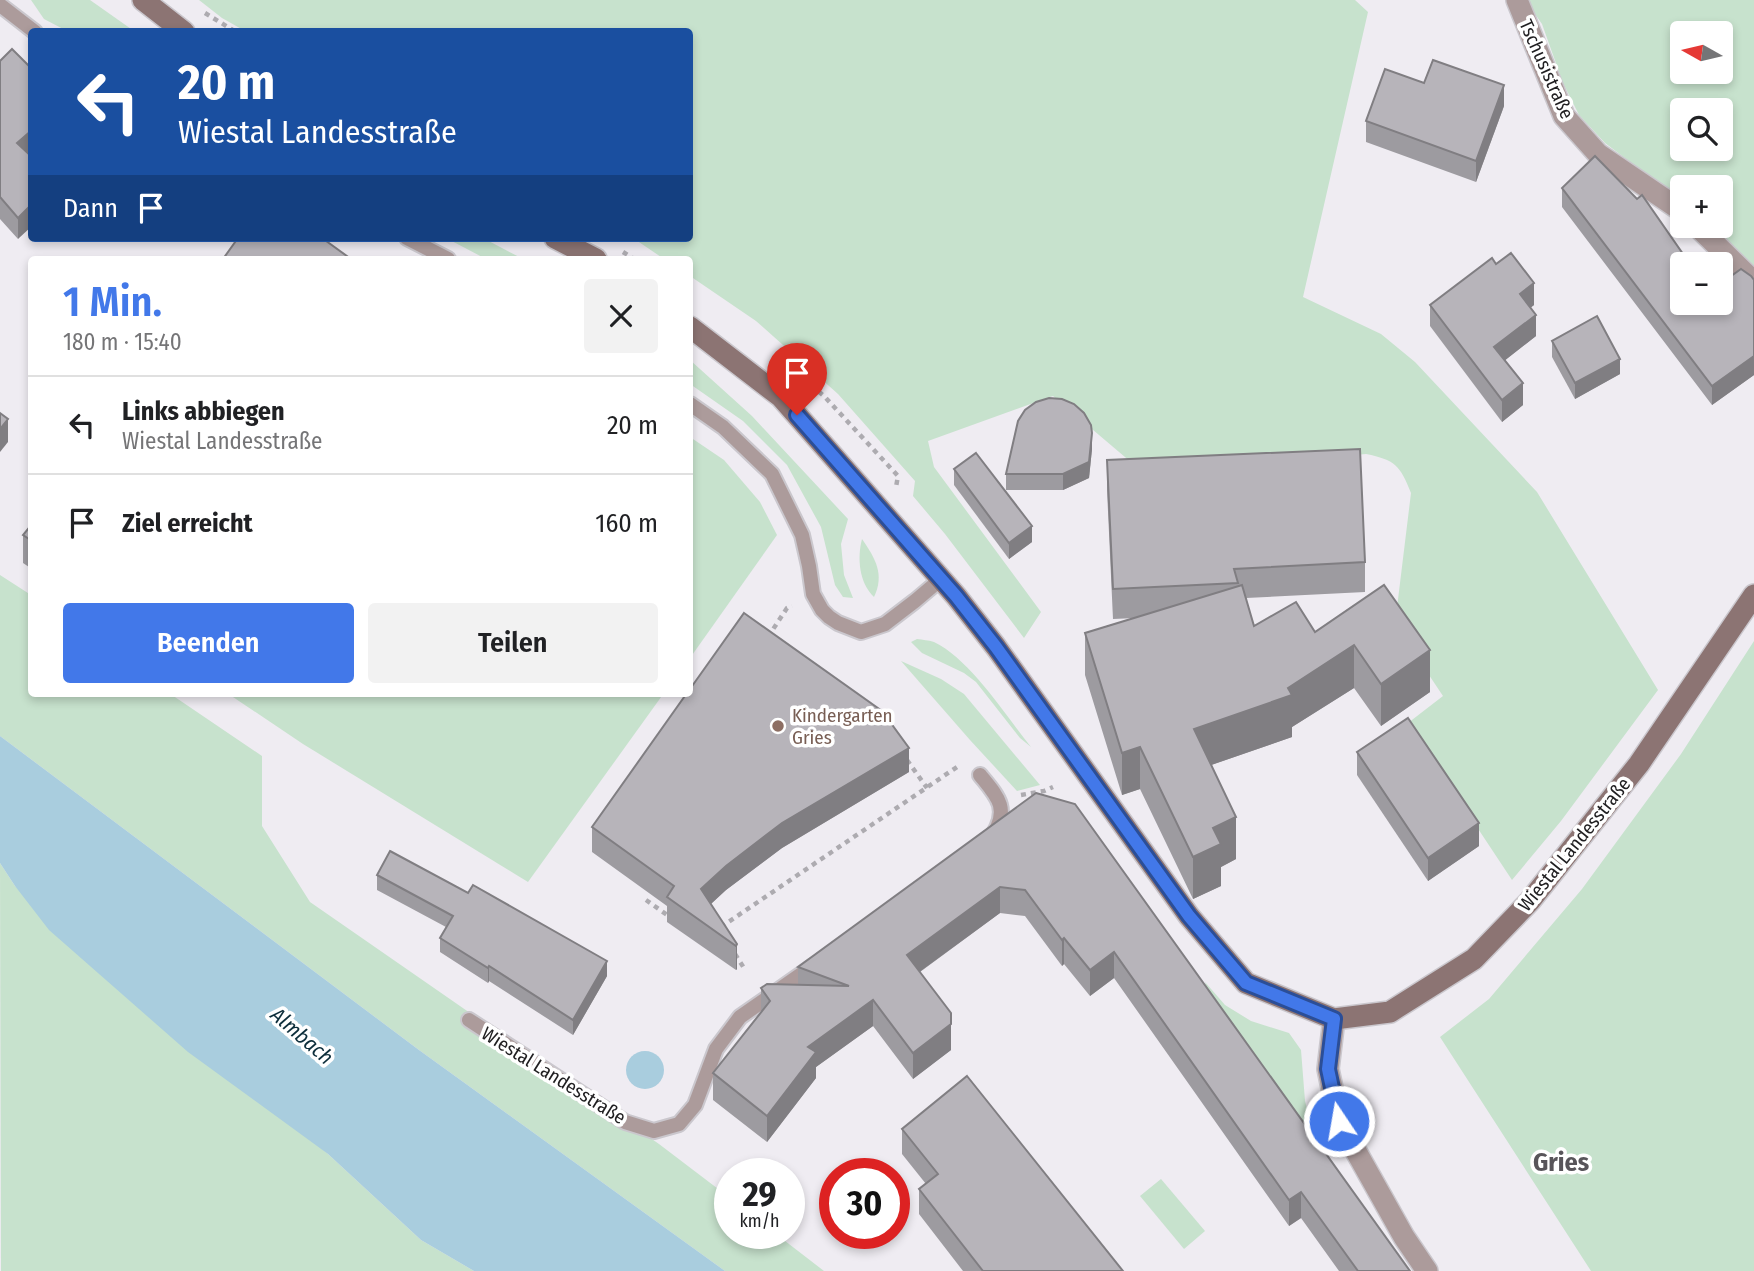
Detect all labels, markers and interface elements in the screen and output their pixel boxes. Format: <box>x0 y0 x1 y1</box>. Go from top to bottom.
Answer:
street label: Tschusistraße <box>1514 16 1579 122</box>
north arrow <box>1670 21 1732 84</box>
map controls <box>1670 21 1733 315</box>
text: 20 m <box>178 53 275 112</box>
icon: left <box>63 56 154 147</box>
button: search <box>1670 98 1733 161</box>
text: Wiestal Landesstraße <box>178 113 457 151</box>
button: + <box>1670 175 1733 238</box>
icon: arrive <box>132 189 170 227</box>
text: Dann <box>63 193 118 224</box>
button: − <box>1670 252 1733 315</box>
text: 1 Min. <box>63 277 162 327</box>
button: close <box>584 279 658 353</box>
text: 180 m · 15:40 <box>63 328 182 356</box>
pin <box>767 343 827 415</box>
icon: arrive <box>778 354 816 392</box>
text: Links abbiegen <box>122 396 285 427</box>
icon: left <box>63 406 101 444</box>
text: 20 m <box>607 410 658 441</box>
text: Wiestal Landesstraße <box>122 427 322 455</box>
icon: arrive <box>63 504 101 542</box>
text: Ziel erreicht <box>122 508 253 539</box>
text: 160 m <box>595 508 658 539</box>
button: Beenden <box>63 603 354 683</box>
button: Teilen <box>368 603 658 683</box>
place label: Kindergarten Gries <box>792 704 893 749</box>
marker: Kindergarten Gries <box>770 718 786 734</box>
street label: Wiestal Landesstraße <box>1513 773 1635 916</box>
water label: Almbach <box>265 1001 339 1070</box>
street label: Wiestal Landesstraße <box>477 1022 630 1129</box>
position arrow <box>1302 1084 1376 1158</box>
district label: Gries <box>1533 1147 1589 1178</box>
speed limit sign: 30 <box>819 1158 910 1249</box>
text: 29 <box>742 1173 777 1215</box>
text: km/h <box>739 1210 780 1232</box>

